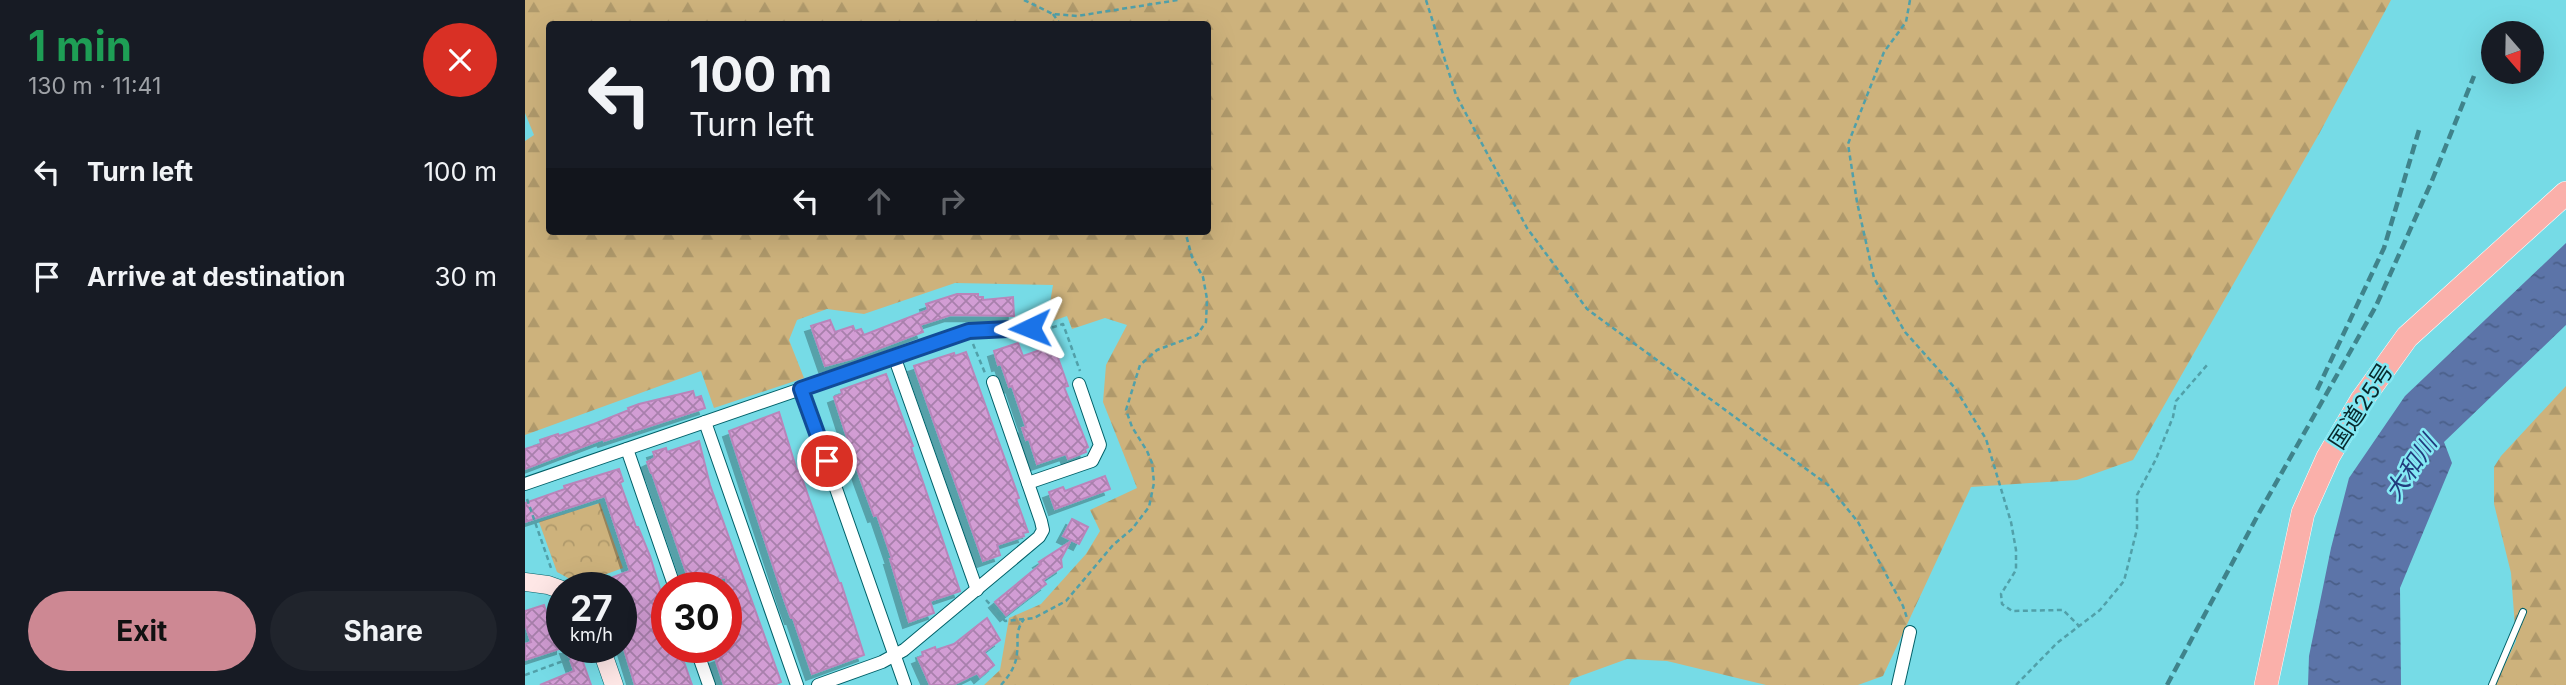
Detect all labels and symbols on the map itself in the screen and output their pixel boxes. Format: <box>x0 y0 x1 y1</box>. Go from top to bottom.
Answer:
north arrow <box>2481 21 2545 84</box>
position arrow <box>993 291 1067 365</box>
street label: 国道25号 <box>2323 358 2399 454</box>
water label: 大和川 <box>2378 427 2444 506</box>
pin <box>797 431 857 491</box>
speed limit sign: 30 <box>651 572 742 663</box>

